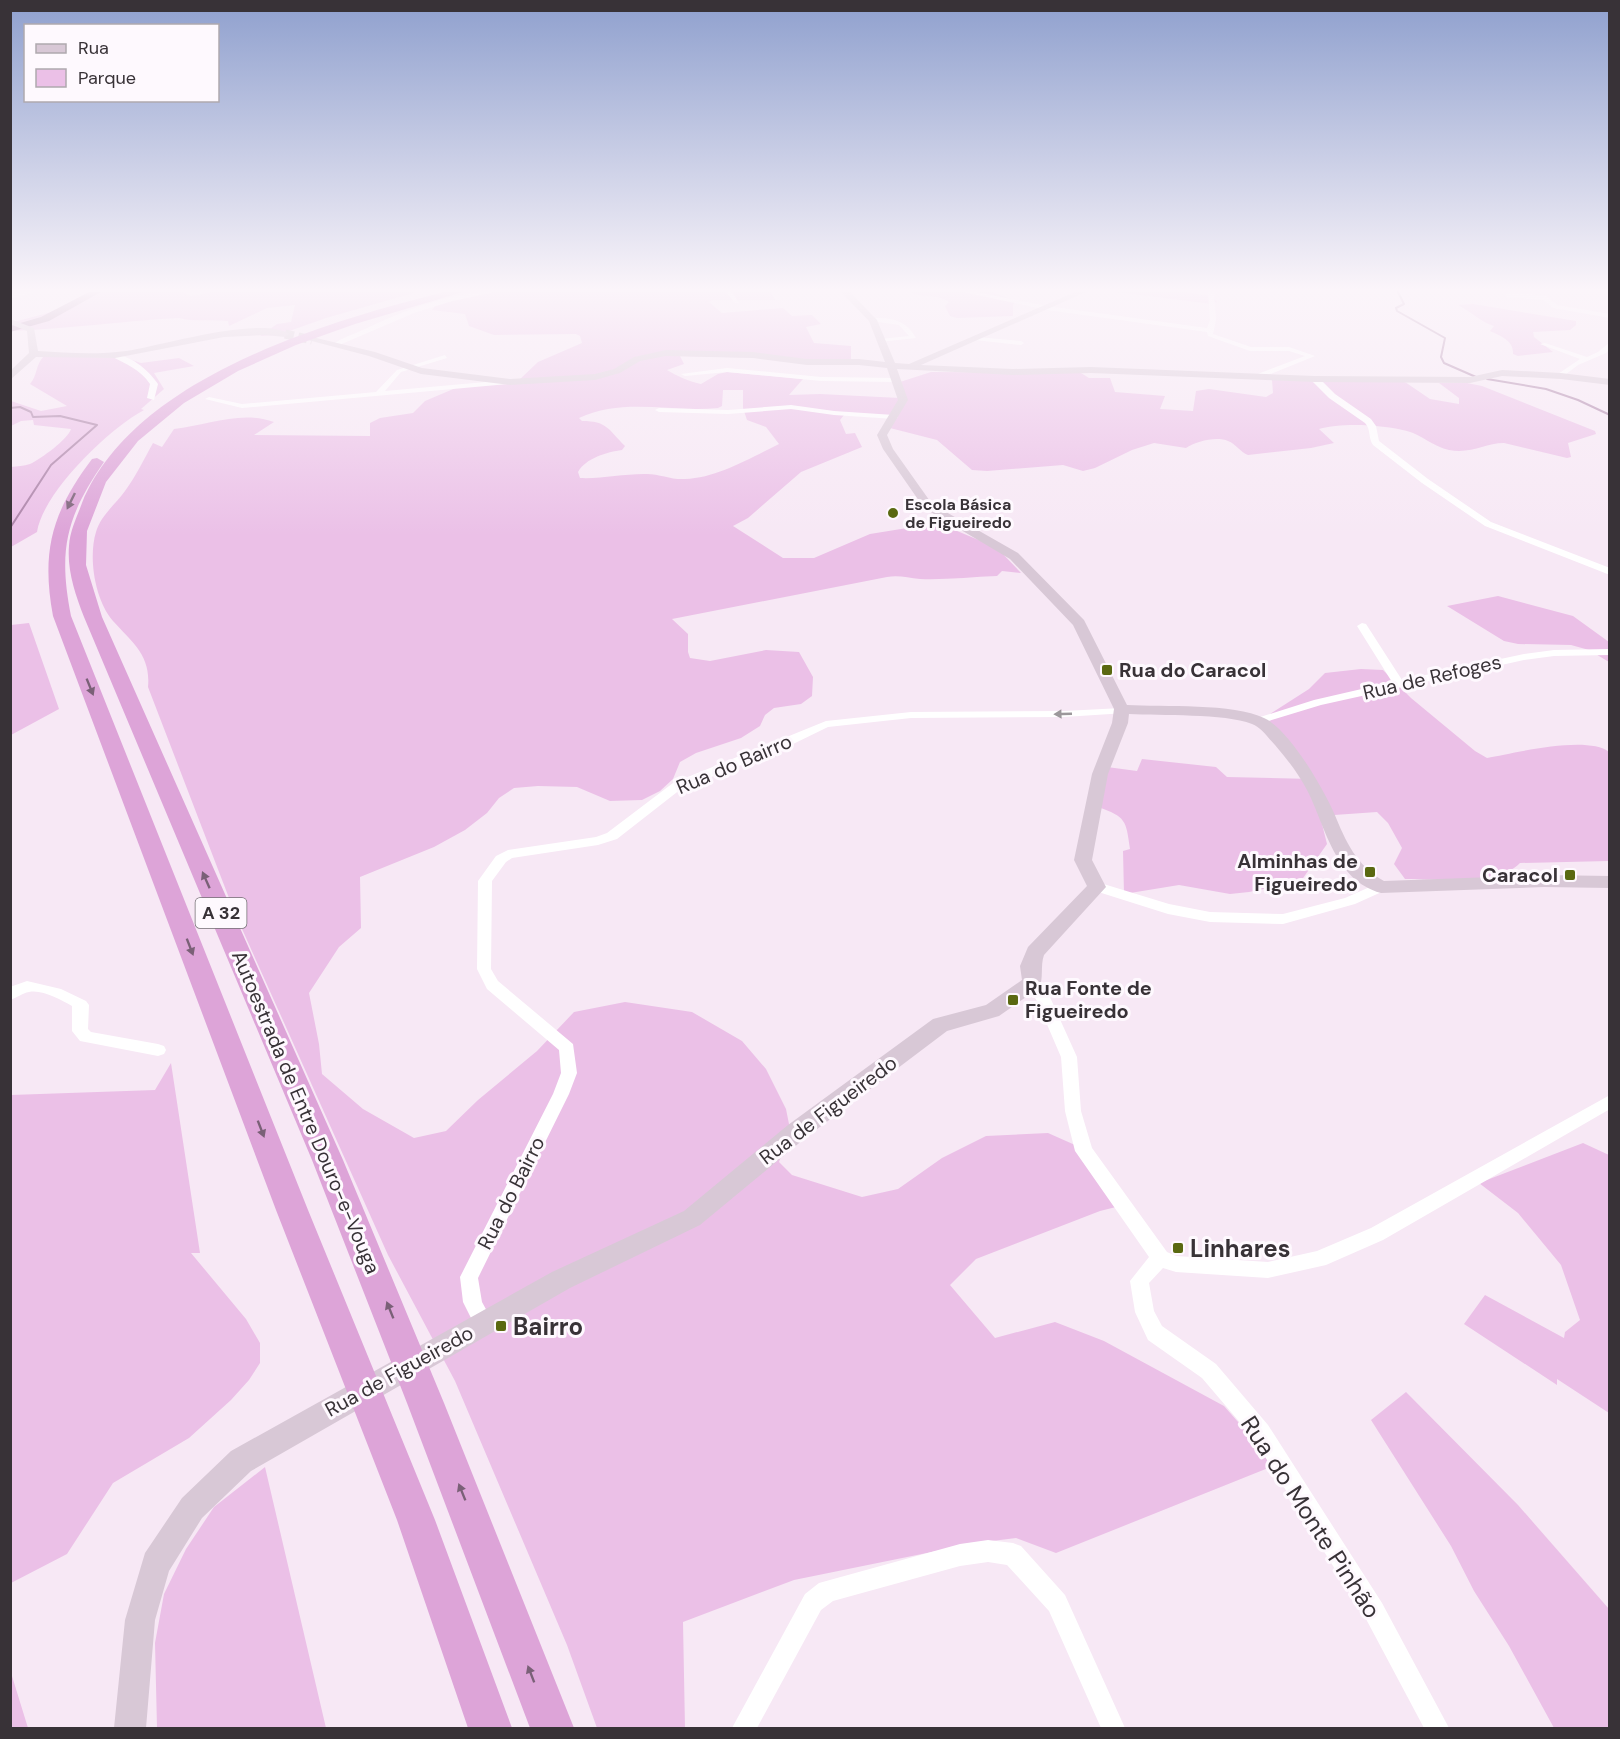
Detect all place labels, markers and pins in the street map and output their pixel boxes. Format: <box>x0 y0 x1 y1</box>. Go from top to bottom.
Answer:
place label: Escola Básica de Figueiredo <box>905 494 1012 533</box>
marker: Escola Básica de Figueiredo <box>886 506 900 520</box>
place label: Rua do Caracol <box>1119 657 1266 683</box>
marker: Rua do Caracol <box>1100 663 1114 677</box>
place label: Alminhas de Figueiredo <box>1237 848 1358 897</box>
place label: Caracol <box>1482 862 1558 888</box>
marker: Alminhas de Figueiredo <box>1363 865 1377 879</box>
marker: Caracol <box>1563 868 1577 882</box>
place label: Rua Fonte de Figueiredo <box>1025 975 1152 1024</box>
marker: Rua Fonte de Figueiredo <box>1006 993 1020 1007</box>
place label: Linhares <box>1190 1233 1291 1264</box>
marker: Linhares <box>1171 1241 1185 1255</box>
place label: Bairro <box>513 1311 583 1342</box>
marker: Bairro <box>494 1319 508 1333</box>

